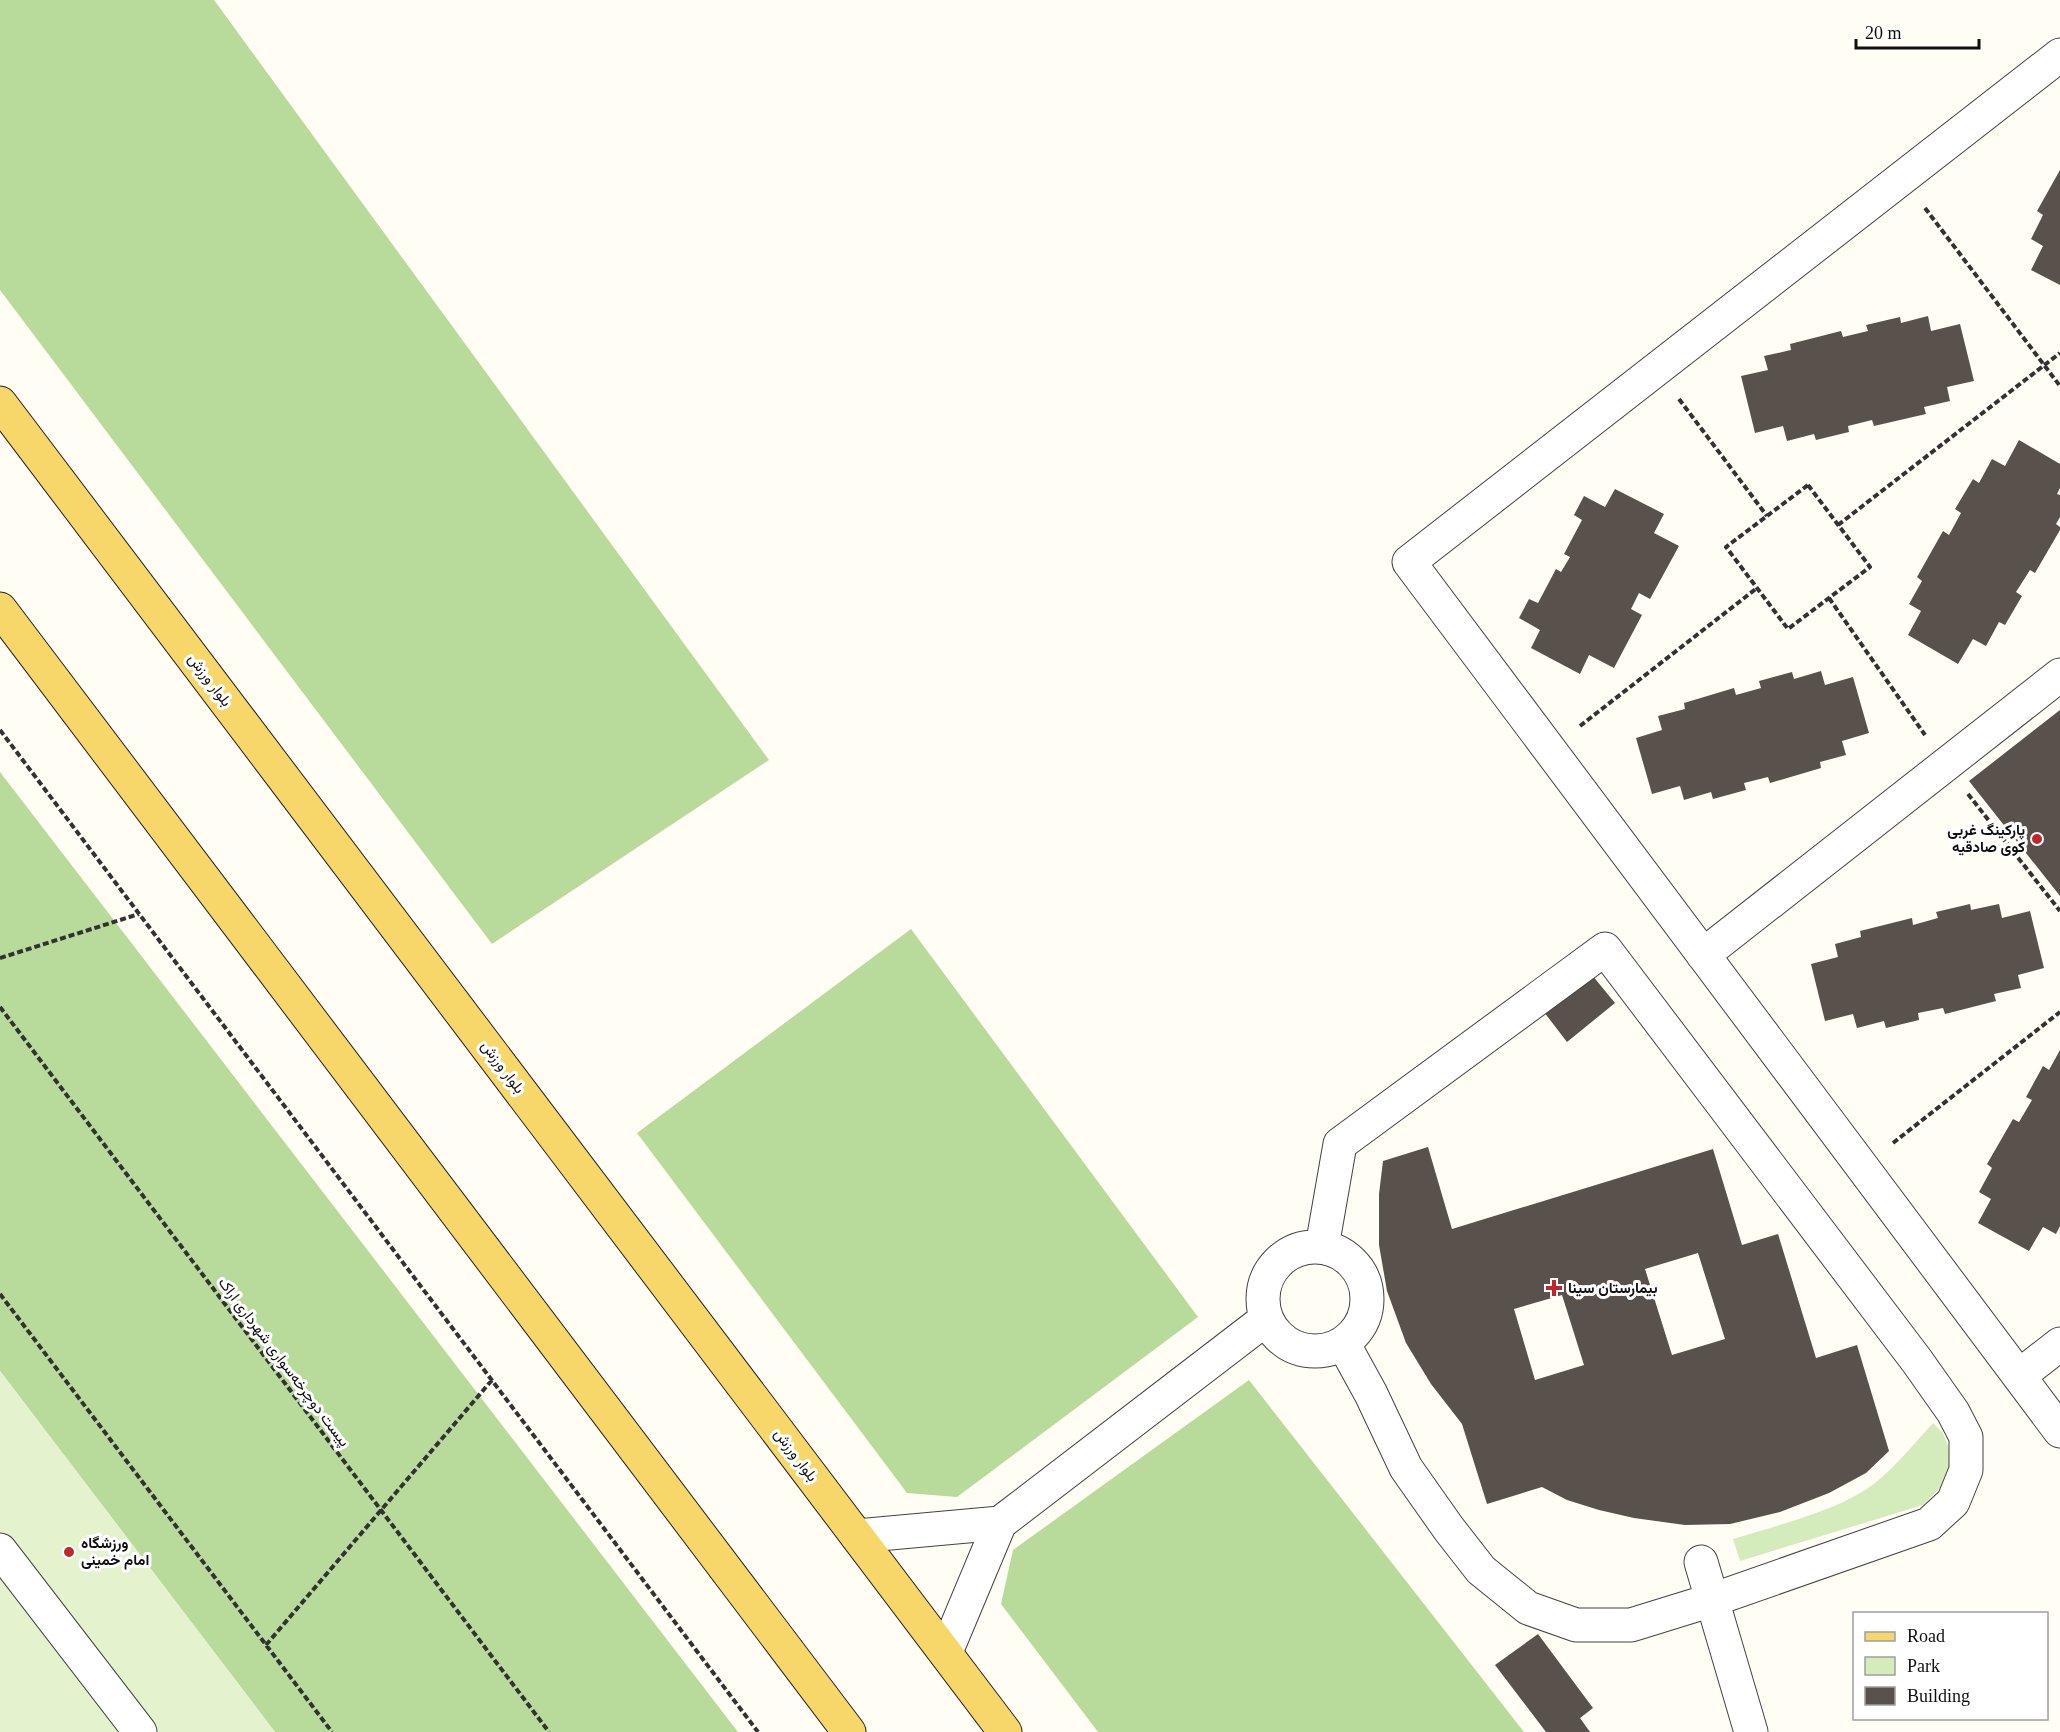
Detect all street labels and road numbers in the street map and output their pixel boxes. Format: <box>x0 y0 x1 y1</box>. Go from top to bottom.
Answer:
street label: بلوار ورزش <box>184 651 235 711</box>
street label: بلوار ورزش <box>477 1038 528 1098</box>
street label: پیست دوچرخه‌سواری شهرداری اراک <box>214 1275 353 1451</box>
street label: بلوار ورزش <box>770 1426 821 1486</box>

